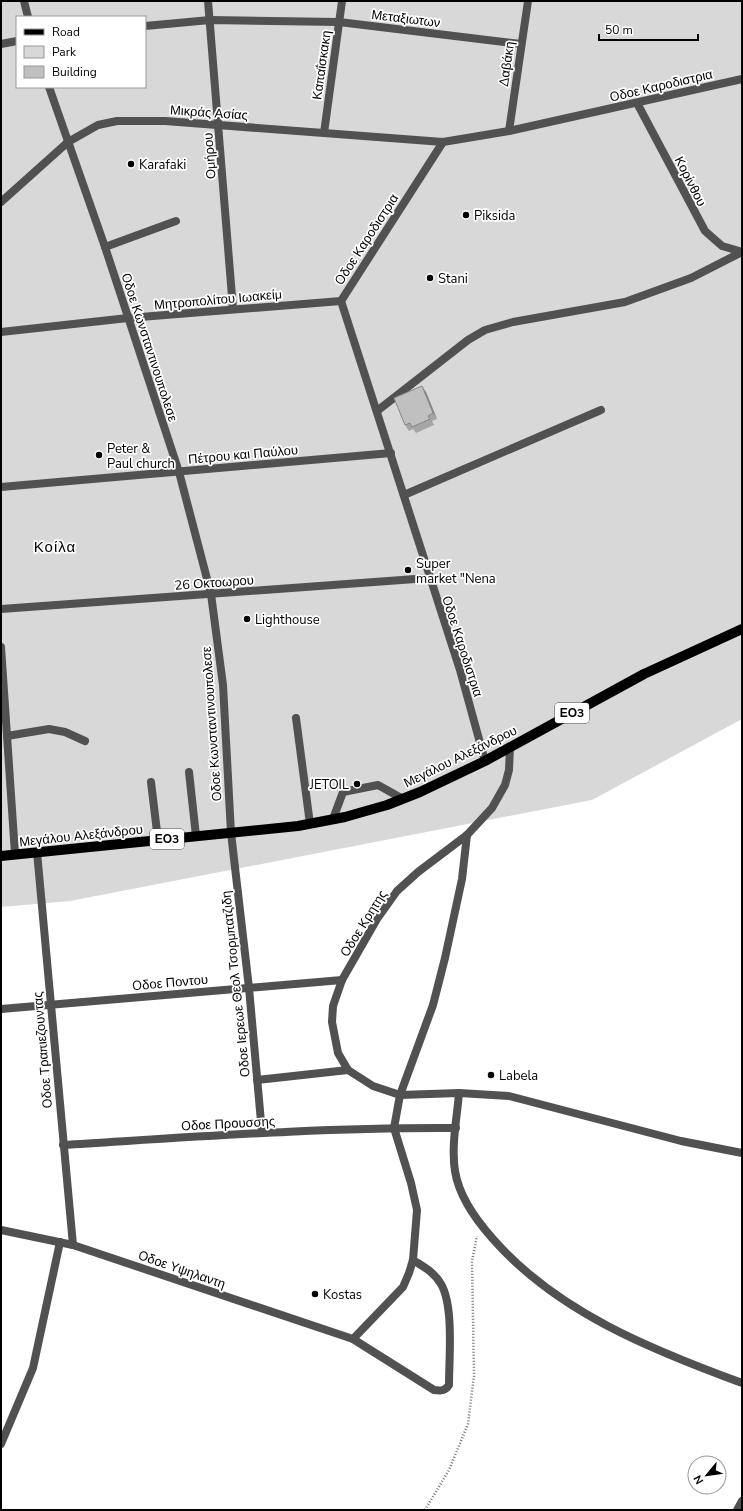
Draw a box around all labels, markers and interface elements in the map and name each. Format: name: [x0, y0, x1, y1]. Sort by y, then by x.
street label: Μεταξιωτων: [370, 6, 441, 32]
legend: [16, 16, 146, 88]
scale bar: [599, 16, 698, 42]
text: 50 m: [605, 22, 633, 38]
text: Road: [52, 24, 80, 40]
street label: Καπαΐσκακη: [308, 29, 336, 101]
street label: Δαβάκη: [495, 40, 519, 88]
text: Park: [52, 44, 77, 60]
text: Building: [52, 64, 97, 80]
street label: Oδοε Καροδιστρια: [608, 65, 715, 107]
street label: Μικράς Ασίας: [169, 101, 249, 125]
street label: Ομήρου: [199, 132, 221, 180]
street label: Κορίνθου: [670, 153, 710, 210]
place label: Karafaki: [139, 156, 186, 174]
marker: Karafaki: [126, 159, 136, 169]
street label: Oδοε Καροδιστρια: [331, 190, 403, 289]
place label: Piksida: [474, 207, 515, 225]
marker: Piksida: [461, 210, 471, 220]
place label: Stani: [438, 270, 468, 288]
street label: Oδοε Κωνσταντινουπολεσε: [116, 271, 182, 424]
marker: Stani: [425, 273, 435, 283]
street label: Μητροπολίτου Ιωακείμ: [153, 285, 283, 315]
place label: Peter & Paul church: [107, 440, 175, 473]
street label: Πέτρου και Παύλου: [187, 441, 299, 469]
marker: Peter & Paul church: [94, 450, 104, 460]
district label: Κοίλα: [34, 537, 76, 557]
place label: Super market "Nena: [416, 555, 496, 588]
marker: Super market "Nena: [403, 565, 413, 575]
street label: 26 Οκτοωρου: [174, 571, 254, 595]
street label: Oδοε Καροδιστρια: [437, 593, 487, 700]
place label: Lighthouse: [255, 611, 320, 629]
marker: Lighthouse: [242, 614, 252, 624]
street label: Oδοε Κωνσταντινουπολεσε: [198, 646, 226, 802]
road number: ΕΟ3: [555, 703, 589, 723]
street label: Μεγάλου Αλεξάνδρου: [401, 722, 520, 792]
place label: JETOIL: [309, 776, 349, 794]
marker: JETOIL: [352, 779, 362, 789]
street label: Μεγάλου Αλεξάνδρου: [18, 821, 144, 851]
road number: ΕΟ3: [150, 829, 184, 849]
street label: Oδοε Κρητης: [336, 887, 391, 960]
street label: Oδοε Ιερεωε Θεολ Τσορμπατζιδη: [217, 890, 255, 1078]
street label: Oδοε Ποντου: [131, 971, 209, 995]
street label: Oδοε Τραπιεζουντας: [29, 991, 57, 1109]
place label: Labela: [499, 1067, 538, 1085]
marker: Labela: [486, 1070, 496, 1080]
street label: Oδοε Προυσσης: [181, 1113, 276, 1135]
street label: Oδοε Υψηλαντη: [136, 1247, 228, 1293]
place label: Kostas: [323, 1286, 362, 1304]
marker: Kostas: [310, 1289, 320, 1299]
north arrow: [687, 1455, 727, 1495]
text: N: [690, 1472, 707, 1487]

